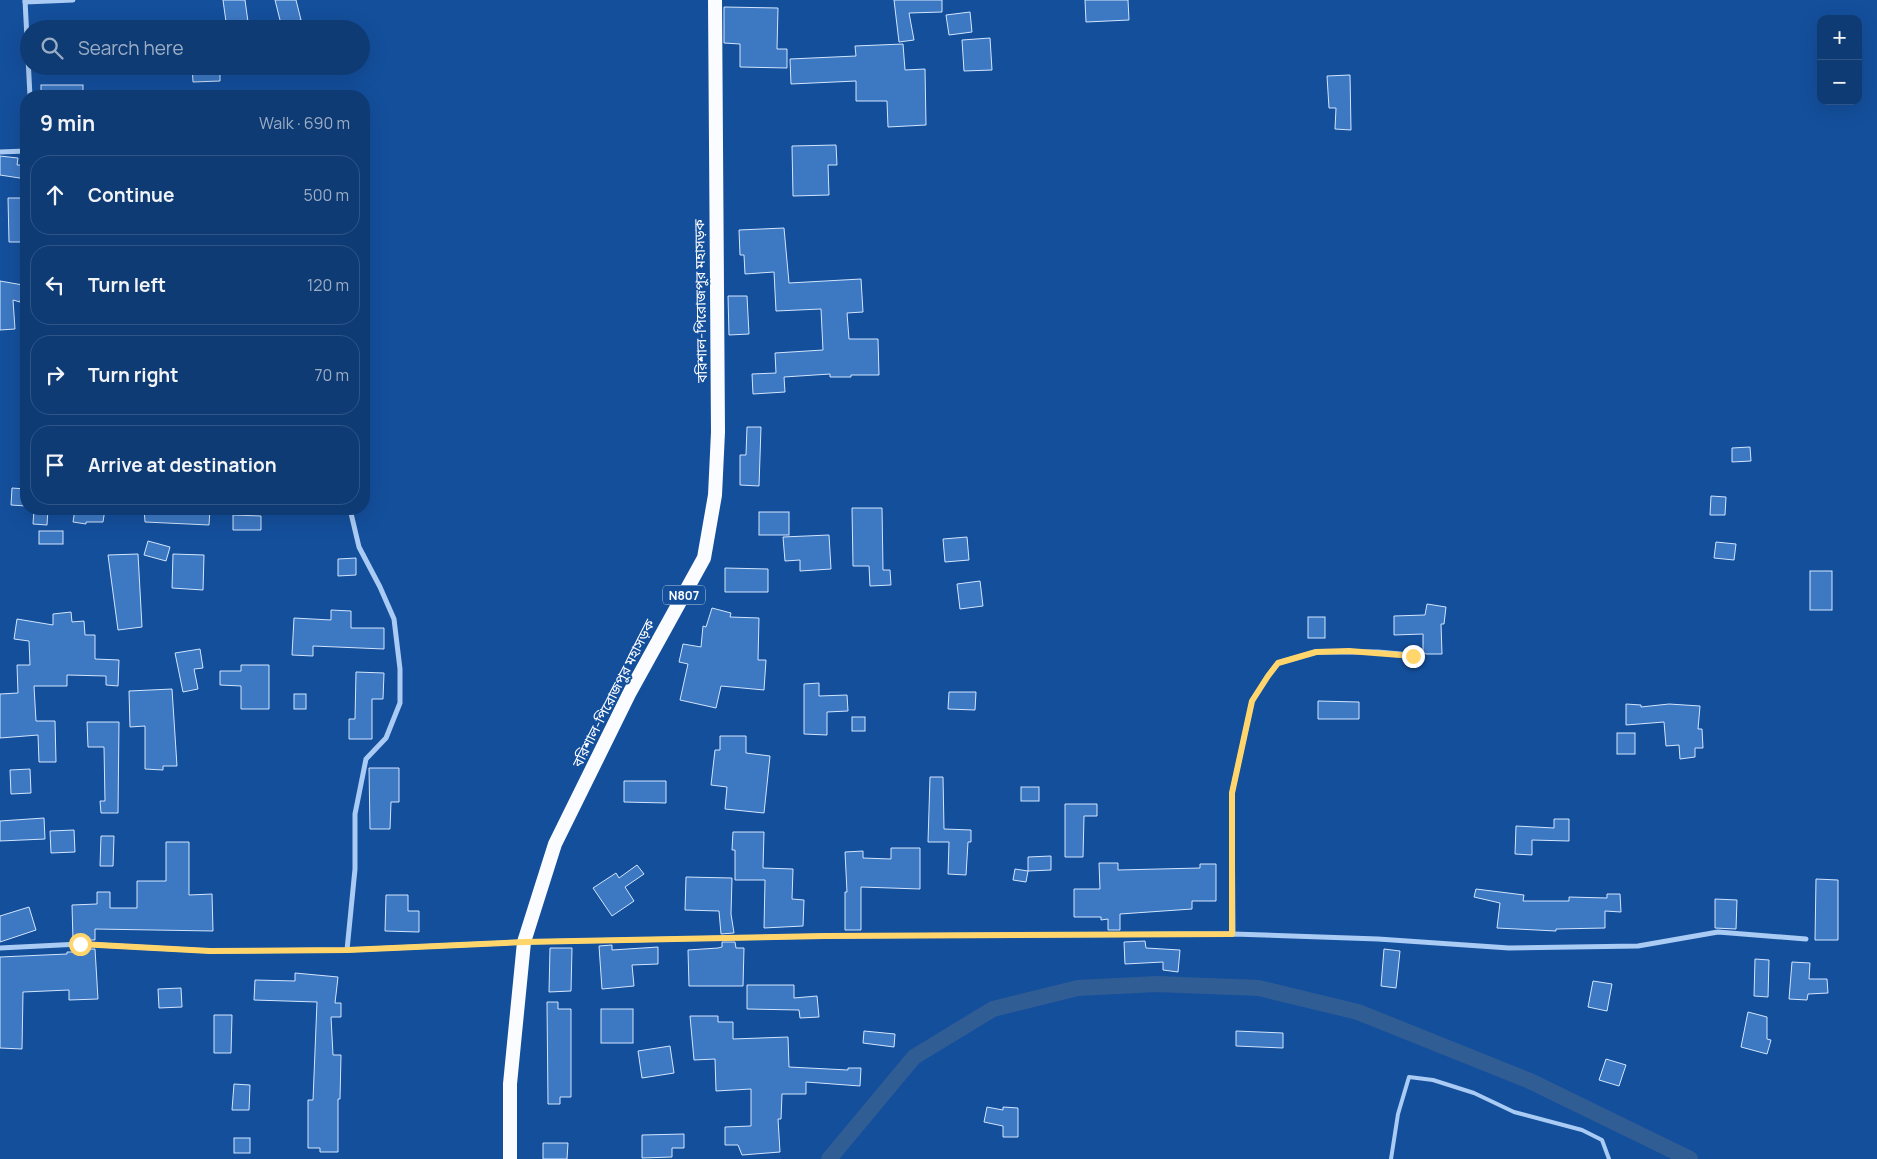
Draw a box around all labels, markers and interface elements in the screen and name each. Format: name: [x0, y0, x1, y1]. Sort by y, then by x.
map controls: [1817, 15, 1862, 105]
button: +: [1817, 15, 1862, 60]
search box: [20, 20, 370, 75]
icon: search: [38, 34, 66, 62]
text: Search here: [78, 35, 184, 61]
button: −: [1817, 60, 1862, 105]
text: 9 min: [40, 109, 95, 137]
text: Walk · 690 m: [259, 112, 350, 134]
icon: ahead: [41, 181, 69, 209]
text: Continue: [88, 182, 174, 208]
text: 500 m: [303, 184, 349, 206]
street label: বরিশাল-পিরোজপুর মহাসড়ক: [689, 218, 711, 384]
icon: left: [41, 271, 69, 299]
text: Turn left: [88, 272, 166, 298]
text: 120 m: [307, 274, 349, 296]
icon: right: [41, 361, 69, 389]
text: Turn right: [88, 362, 178, 388]
text: 70 m: [314, 364, 349, 386]
icon: arrive: [41, 451, 69, 479]
text: Arrive at destination: [88, 452, 277, 478]
road number: N807: [663, 586, 705, 604]
street label: বরিশাল-পিরোজপুর মহাসড়ক: [567, 615, 659, 771]
route end: [1402, 645, 1425, 668]
route start: [69, 933, 92, 956]

